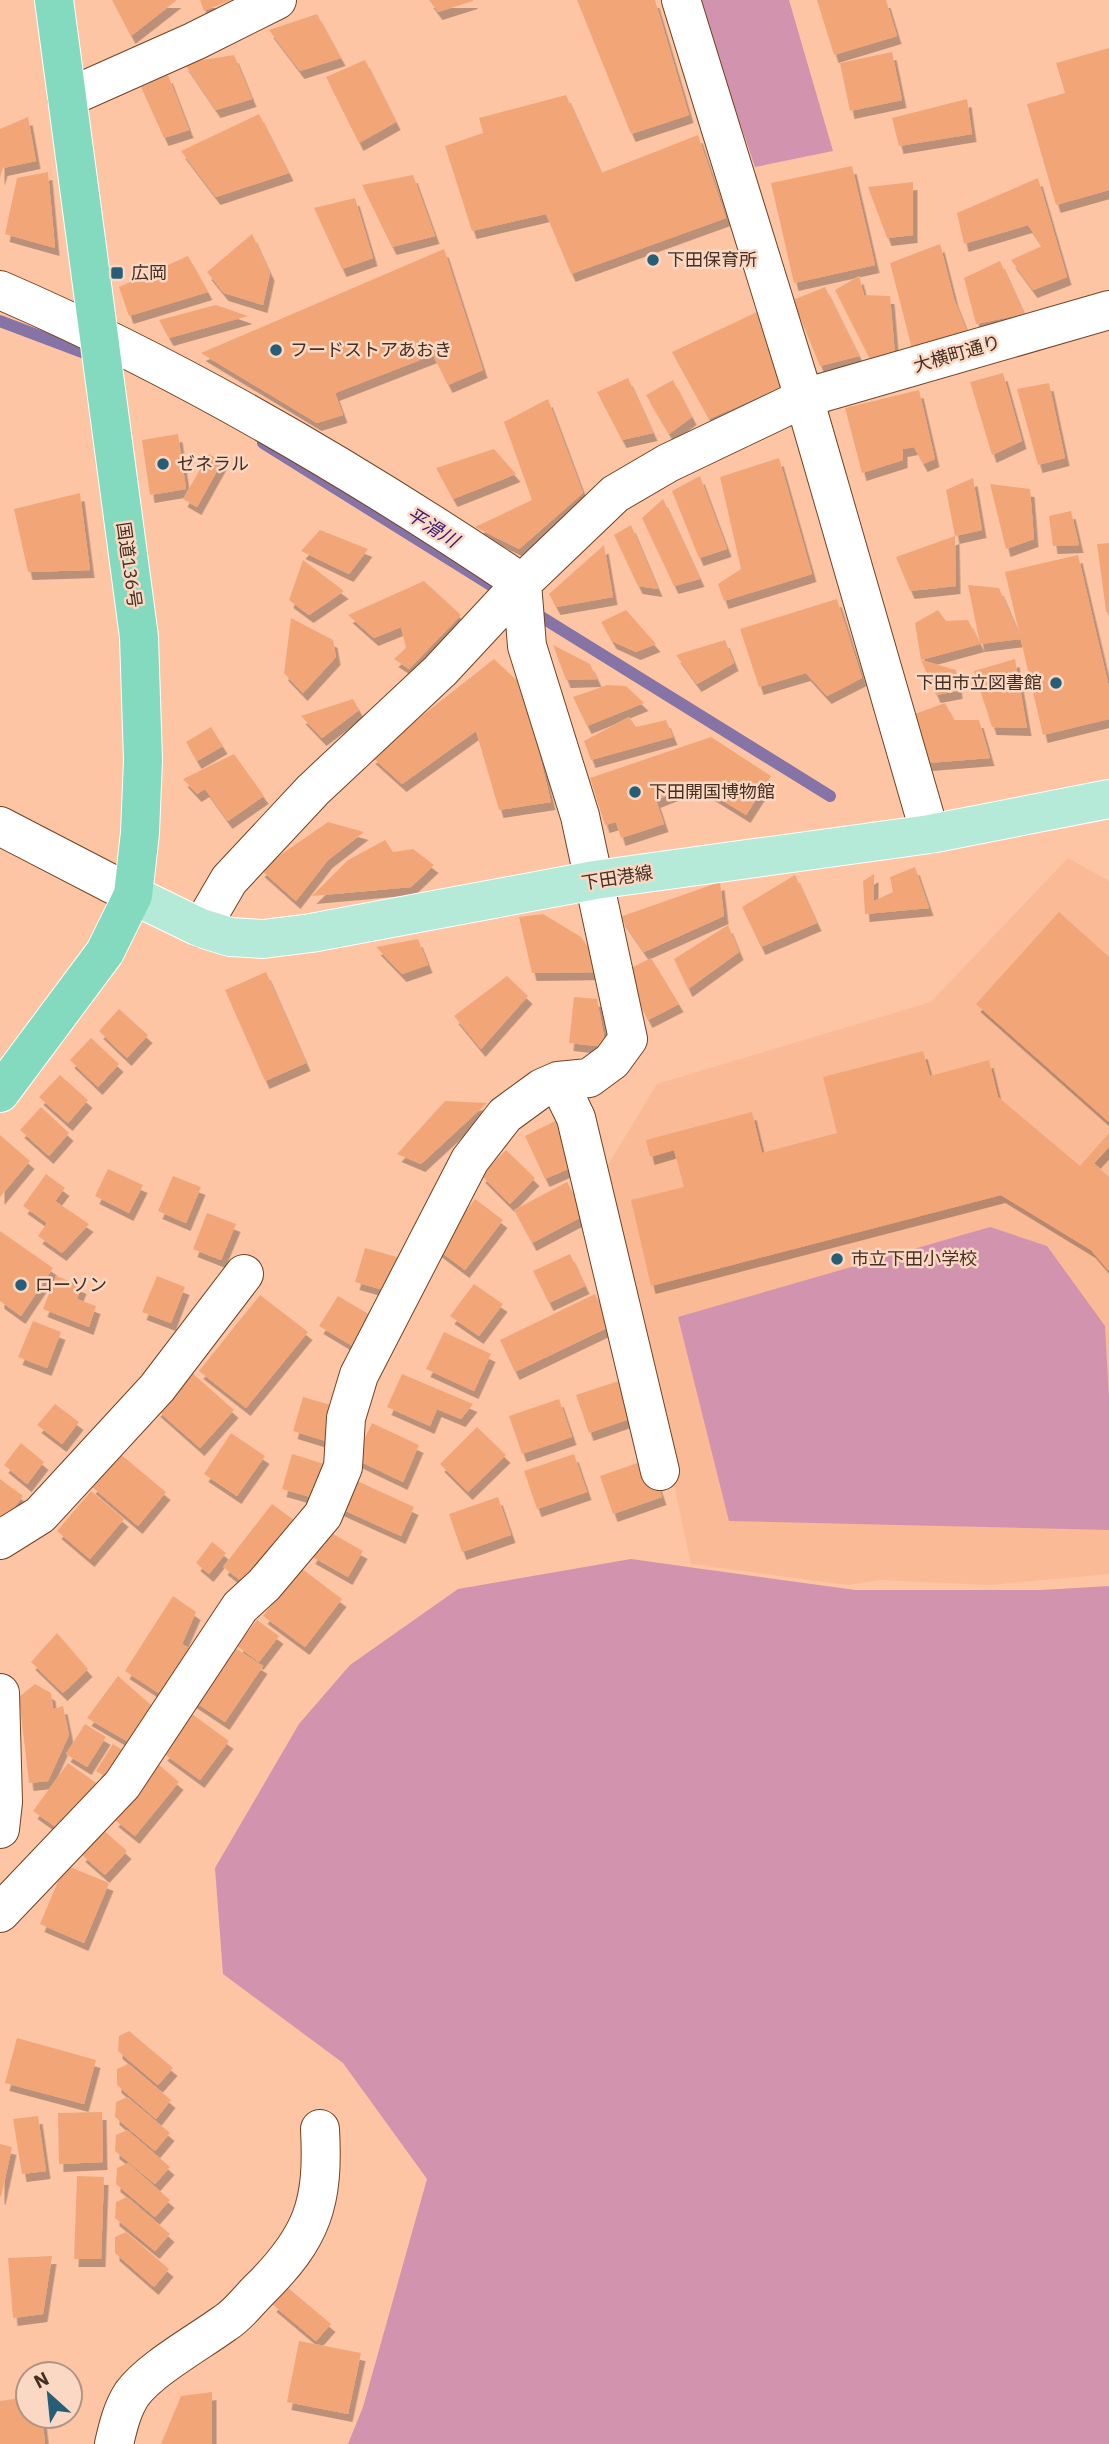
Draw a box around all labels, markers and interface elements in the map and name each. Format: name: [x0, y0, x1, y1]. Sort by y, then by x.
place label: 下田保育所: [667, 248, 757, 271]
marker: 下田保育所: [645, 252, 661, 268]
place label: 広岡: [131, 261, 167, 284]
marker: 広岡: [109, 265, 125, 281]
street label: 大横町通り: [910, 330, 1003, 377]
place label: フードストアあおき: [290, 338, 452, 361]
marker: フードストアあおき: [268, 342, 284, 358]
place label: ゼネラル: [177, 452, 249, 475]
marker: ゼネラル: [155, 456, 171, 472]
water label: 平滑川: [402, 502, 465, 553]
street label: 国道136号: [112, 521, 147, 609]
place label: 下田市立図書館: [916, 671, 1042, 694]
marker: 下田市立図書館: [1048, 675, 1064, 691]
place label: 下田開国博物館: [649, 780, 775, 803]
marker: 下田開国博物館: [627, 784, 643, 800]
street label: 下田港線: [580, 861, 654, 894]
place label: 市立下田小学校: [851, 1247, 977, 1270]
marker: 市立下田小学校: [829, 1251, 845, 1267]
place label: ローソン: [35, 1273, 107, 1296]
marker: ローソン: [13, 1277, 29, 1293]
north arrow: [14, 2360, 84, 2430]
text: N: [30, 2366, 53, 2394]

